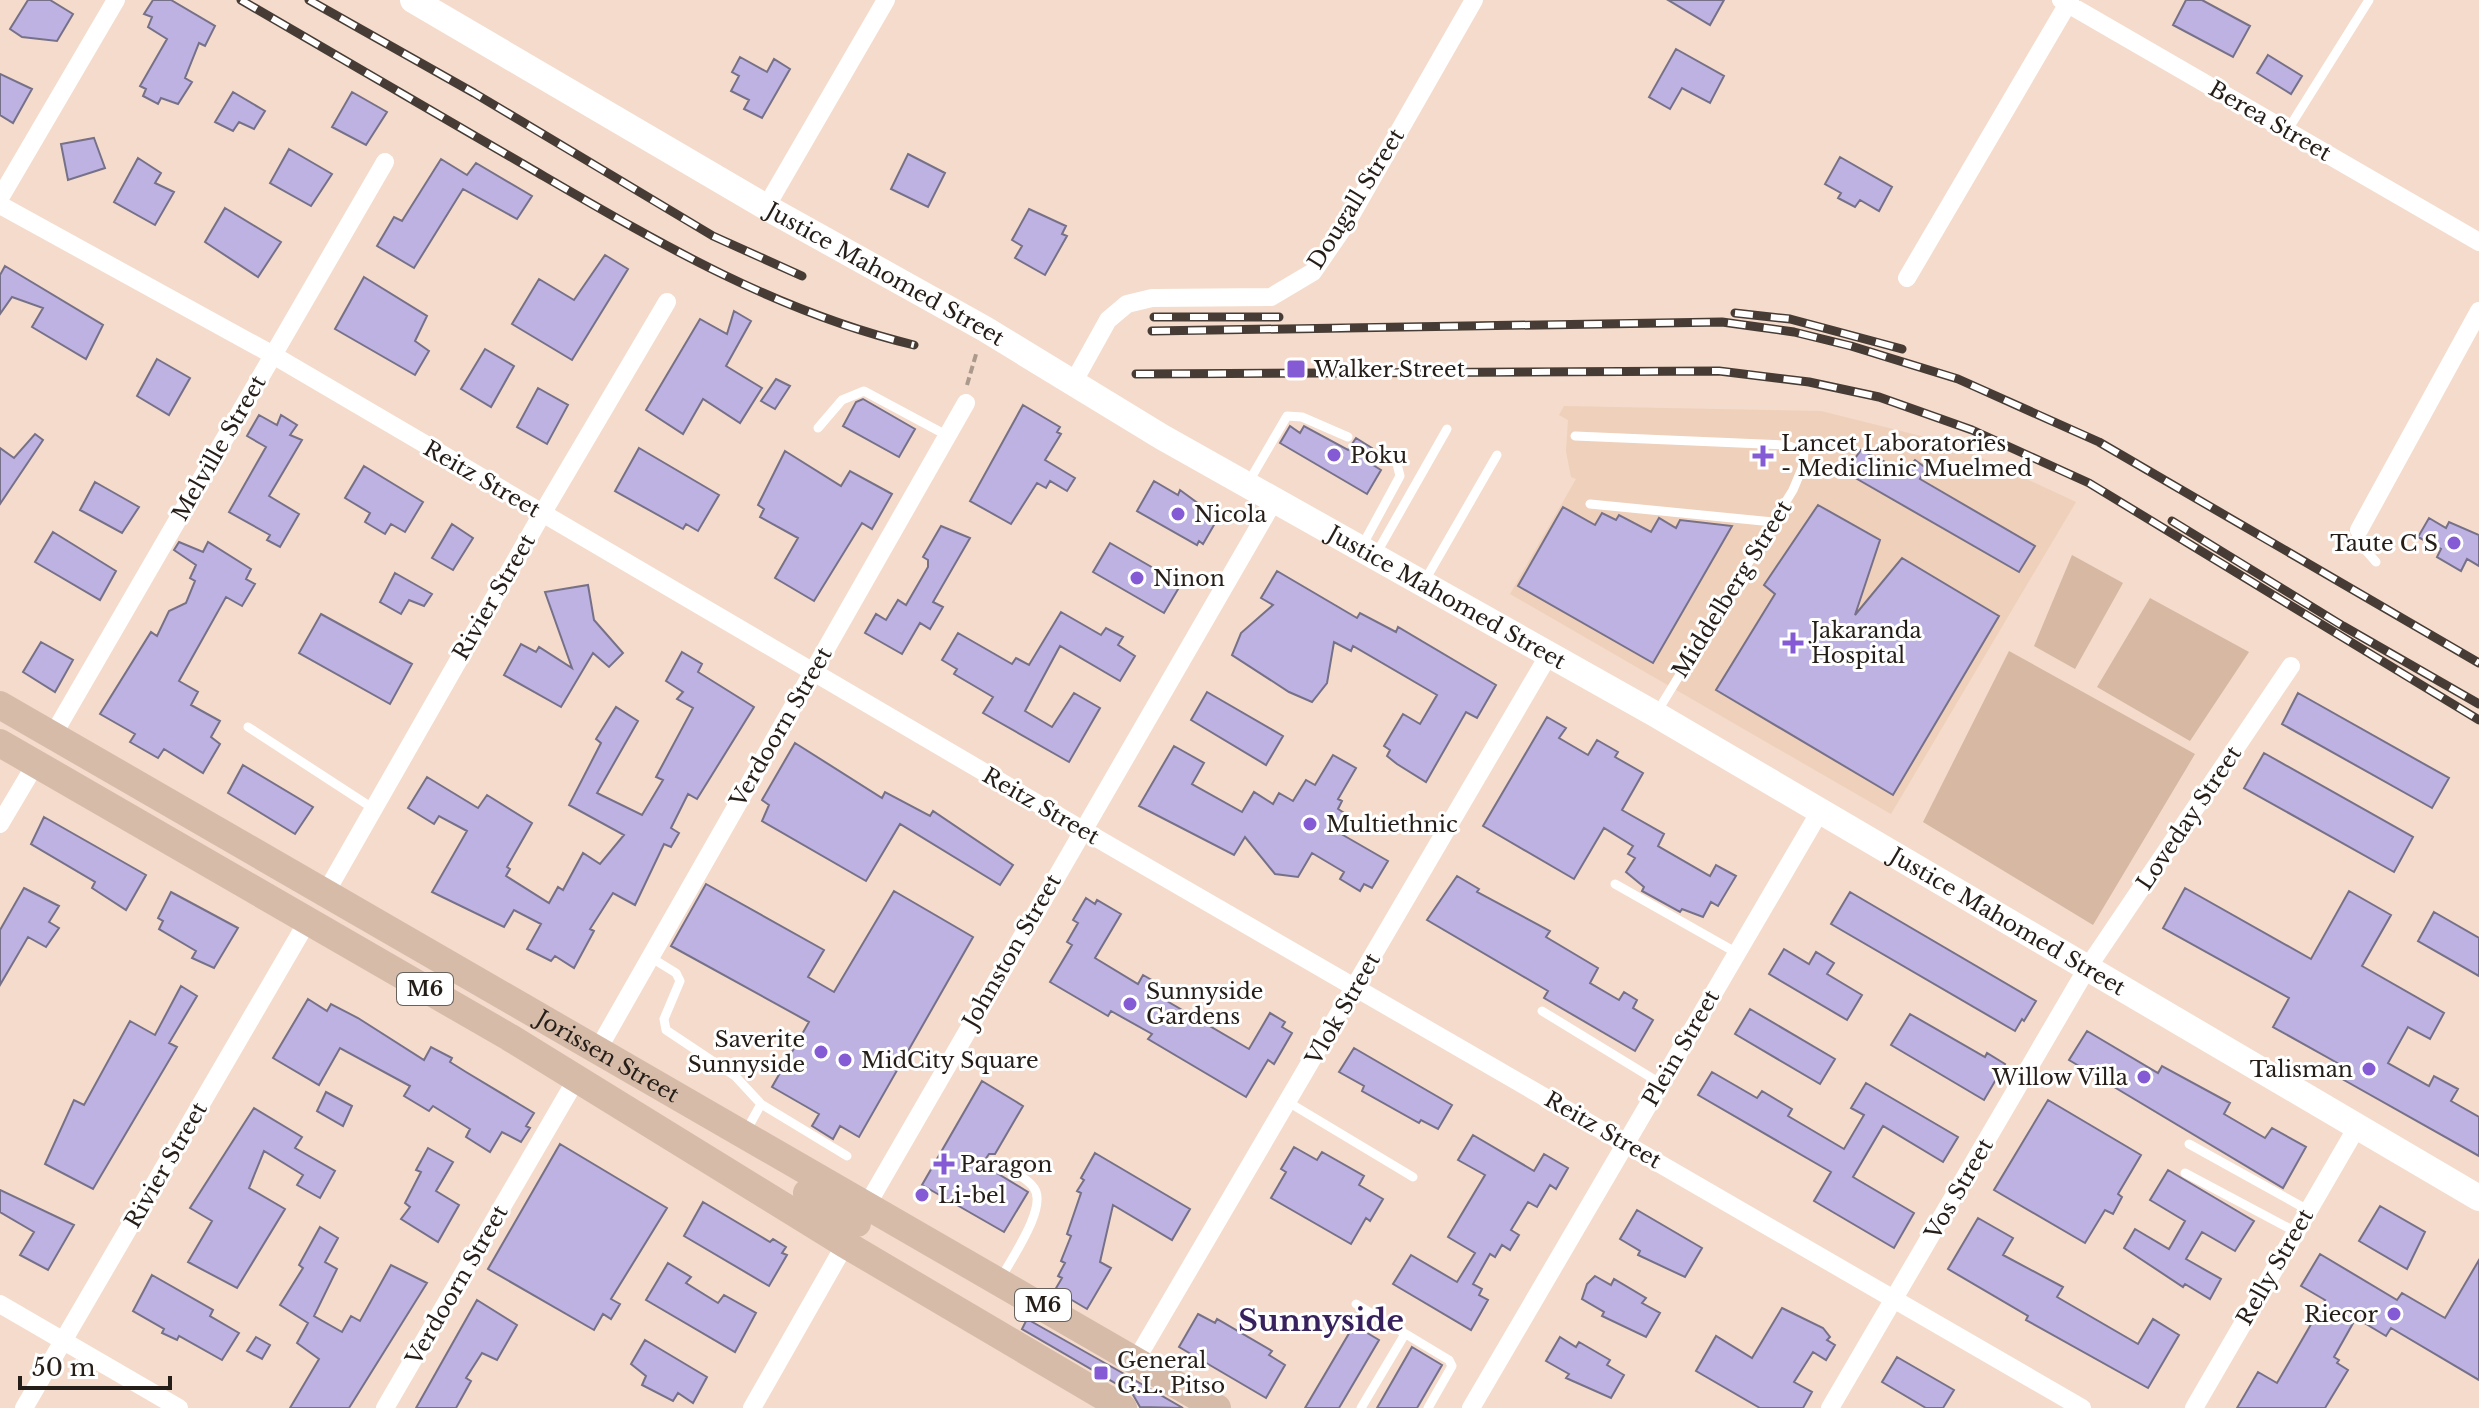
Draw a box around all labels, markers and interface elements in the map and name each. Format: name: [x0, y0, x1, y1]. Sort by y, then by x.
street label: Berea Street: [2204, 75, 2337, 167]
street label: Dougall Street: [1302, 123, 1410, 274]
street label: Justice Mahomed Street: [759, 195, 1010, 352]
place label: Walker Street: [1313, 356, 1466, 383]
marker: Walker Street: [1285, 358, 1307, 380]
street label: Melville Street: [166, 370, 272, 525]
place label: Lancet Laboratories - Mediclinic Muelmed: [1781, 430, 2032, 482]
street label: Reitz Street: [419, 435, 546, 524]
place label: Poku: [1350, 442, 1407, 469]
marker: Lancet Laboratories - Mediclinic Muelmed: [1752, 445, 1774, 467]
marker: Poku: [1325, 446, 1343, 464]
street label: Middelberg Street: [1667, 495, 1798, 683]
place label: Nicola: [1194, 501, 1267, 528]
marker: Nicola: [1169, 505, 1187, 523]
street label: Justice Mahomed Street: [1320, 518, 1571, 675]
street label: Rivier Street: [447, 529, 541, 665]
place label: Taute C S: [2330, 530, 2438, 557]
marker: Taute C S: [2445, 534, 2463, 552]
place label: Ninon: [1153, 565, 1225, 592]
marker: Ninon: [1128, 569, 1146, 587]
place label: Jakaranda Hospital: [1808, 617, 1923, 669]
marker: Jakaranda Hospital: [1782, 632, 1804, 654]
street label: Verdoorn Street: [724, 642, 838, 813]
street label: Loveday Street: [2131, 740, 2248, 895]
street label: Reitz Street: [978, 762, 1105, 851]
place label: Multiethnic: [1326, 811, 1458, 838]
marker: Multiethnic: [1301, 815, 1319, 833]
street label: Justice Mahomed Street: [1883, 840, 2131, 1001]
street label: Johnston Street: [956, 869, 1067, 1035]
street label: Vlok Street: [1300, 948, 1386, 1071]
road number: M6: [397, 973, 453, 1005]
place label: Sunnyside Gardens: [1146, 978, 1263, 1030]
street label: Plein Street: [1637, 984, 1726, 1111]
marker: Sunnyside Gardens: [1121, 995, 1139, 1013]
street label: Jorissen Street: [529, 1003, 685, 1108]
place label: Saverite Sunnyside: [688, 1026, 805, 1078]
marker: Saverite Sunnyside: [812, 1043, 830, 1061]
place label: MidCity Square: [861, 1047, 1039, 1074]
marker: MidCity Square: [836, 1051, 854, 1069]
place label: Talisman: [2250, 1056, 2353, 1083]
marker: Talisman: [2360, 1060, 2378, 1078]
place label: Willow Villa: [1991, 1064, 2129, 1091]
marker: Willow Villa: [2135, 1068, 2153, 1086]
street label: Reitz Street: [1540, 1086, 1667, 1175]
street label: Rivier Street: [119, 1097, 213, 1233]
street label: Vos Street: [1919, 1133, 1999, 1245]
place label: Paragon: [960, 1151, 1052, 1178]
marker: Paragon: [935, 1155, 953, 1173]
place label: Li-bel: [938, 1182, 1006, 1209]
marker: Li-bel: [913, 1186, 931, 1204]
street label: Verdoorn Street: [400, 1200, 514, 1371]
street label: Relly Street: [2231, 1203, 2319, 1330]
road number: M6: [1015, 1289, 1071, 1321]
place label: Riecor: [2304, 1301, 2378, 1328]
district label: Sunnyside: [1238, 1302, 1404, 1339]
marker: Riecor: [2385, 1305, 2403, 1323]
scale bar: [20, 1340, 170, 1390]
place label: General G.L. Pitso: [1117, 1347, 1225, 1399]
text: 50 m: [32, 1353, 96, 1382]
marker: General G.L. Pitso: [1092, 1364, 1110, 1382]

